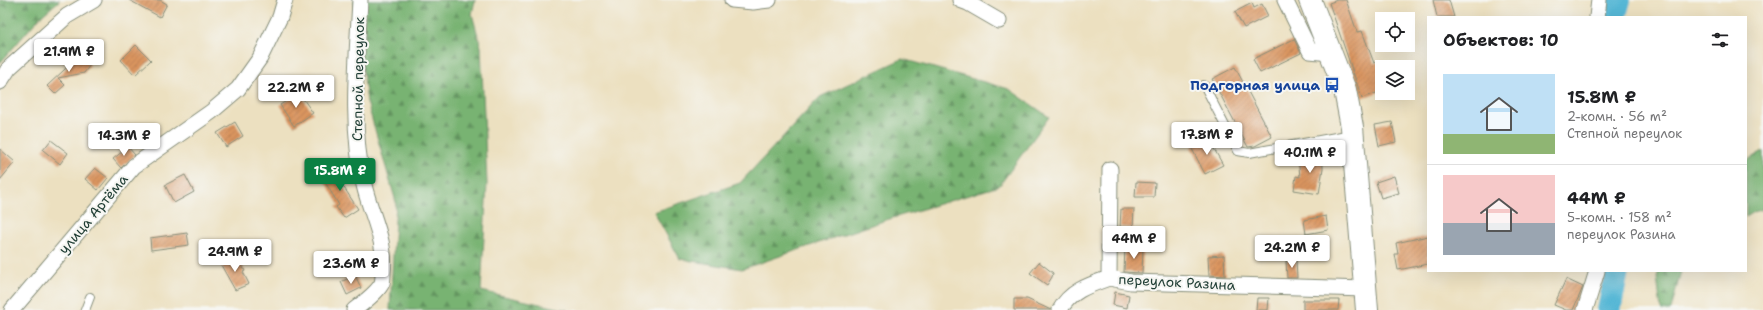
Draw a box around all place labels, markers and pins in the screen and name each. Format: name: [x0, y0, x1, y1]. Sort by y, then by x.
pin: 21.9M ₽: [32, 39, 106, 73]
pin: 22.2M ₽: [259, 75, 333, 109]
place label: Подгорная улица: [1190, 76, 1320, 94]
bus stop icon: Подгорная улица: [1323, 76, 1341, 94]
pin: 17.8M ₽: [1170, 122, 1244, 156]
pin: 14.3M ₽: [87, 123, 161, 157]
pin: 40.1M ₽: [1273, 140, 1347, 174]
pin: 15.8M ₽: [303, 158, 377, 192]
pin: 44M ₽: [1106, 226, 1162, 260]
pin: 24.2M ₽: [1255, 235, 1329, 269]
pin: 24.9M ₽: [198, 239, 272, 273]
pin: 23.6M ₽: [314, 251, 388, 285]

